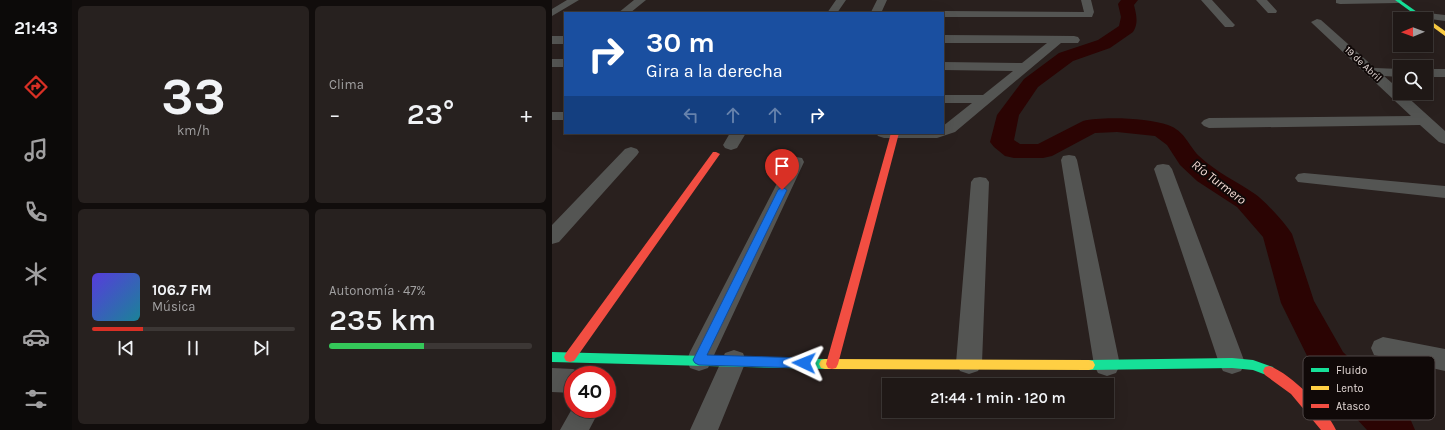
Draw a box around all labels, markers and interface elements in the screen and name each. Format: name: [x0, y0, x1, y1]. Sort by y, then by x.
north arrow: [1393, 12, 1433, 52]
map controls: [1393, 12, 1433, 100]
text: 21:43: [14, 17, 58, 39]
text: 30 m: [646, 26, 715, 59]
icon: right: [580, 28, 632, 80]
street label: 19 de Abril: [1342, 44, 1384, 84]
text: Gira a la derecha: [646, 60, 783, 82]
button: search: [1393, 60, 1433, 100]
text: 33: [161, 66, 226, 127]
icon: directions: [22, 73, 50, 101]
text: Clima: [329, 77, 364, 92]
text: 23°: [407, 96, 454, 132]
text: −: [329, 102, 341, 128]
text: +: [520, 102, 532, 128]
icon: left: [680, 104, 702, 126]
icon: ahead: [722, 104, 744, 126]
icon: ahead: [764, 104, 786, 126]
icon: right: [806, 104, 828, 126]
text: km/h: [177, 123, 210, 138]
icon: music: [22, 136, 50, 164]
pin: [765, 149, 799, 190]
icon: arrive: [771, 155, 793, 177]
water label: Río Turmero: [1189, 157, 1250, 208]
icon: phone: [22, 198, 50, 226]
icon: climate: [22, 260, 50, 288]
text: 106.7 FM: [152, 281, 212, 299]
text: Autonomía · 47%: [329, 283, 426, 298]
text: Música: [152, 299, 195, 314]
text: 235 km: [329, 302, 436, 338]
icon: car: [22, 323, 50, 351]
icon: previous: [115, 337, 137, 359]
icon: pause: [182, 337, 204, 359]
icon: next: [250, 337, 272, 359]
position arrow: [783, 342, 825, 384]
legend: [1303, 356, 1435, 420]
text: Fluido: [1336, 364, 1367, 377]
speed limit sign: 40: [564, 366, 616, 418]
text: Lento: [1336, 382, 1364, 395]
icon: filters: [22, 385, 50, 413]
text: 21:44 · 1 min · 120 m: [930, 389, 1066, 407]
text: Atasco: [1336, 400, 1370, 413]

